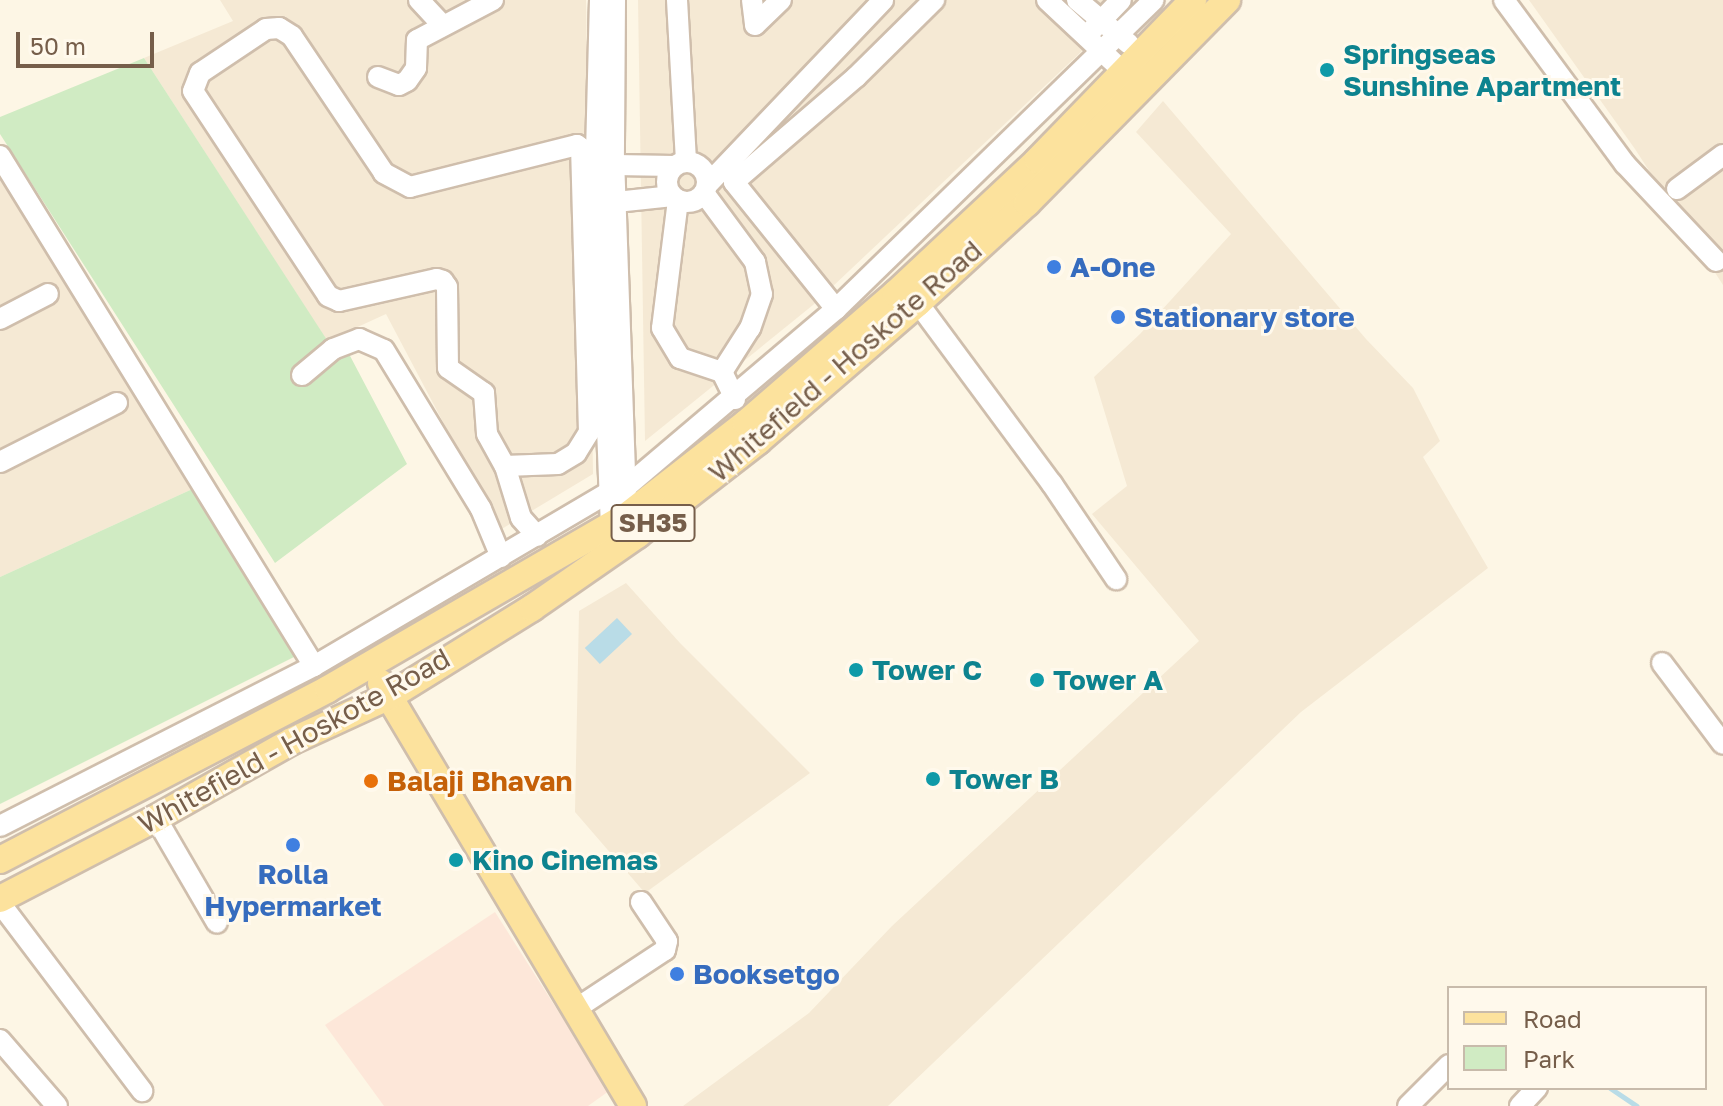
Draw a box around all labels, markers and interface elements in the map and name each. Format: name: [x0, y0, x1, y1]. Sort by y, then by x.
scale bar: [20, 16, 158, 66]
text: 50 m: [30, 31, 86, 60]
place label: Springseas Sunshine Apartment: [1343, 37, 1621, 103]
marker: Springseas Sunshine Apartment: [1318, 61, 1336, 79]
street label: Whitefield - Hoskote Road: [701, 233, 989, 489]
place label: A-One: [1070, 250, 1156, 284]
marker: A-One: [1045, 258, 1063, 276]
place label: Stationary store: [1134, 300, 1355, 334]
marker: Stationary store: [1109, 308, 1127, 326]
road number: SH35: [609, 501, 697, 545]
street label: Whitefield - Hoskote Road: [132, 641, 456, 841]
place label: Tower C: [872, 653, 982, 687]
marker: Tower C: [847, 661, 865, 679]
place label: Tower A: [1053, 663, 1163, 697]
marker: Tower A: [1028, 671, 1046, 689]
place label: Tower B: [949, 762, 1059, 796]
place label: Balaji Bhavan: [387, 764, 572, 798]
marker: Tower B: [924, 770, 942, 788]
marker: Balaji Bhavan: [362, 772, 380, 790]
marker: Rolla Hypermarket: [284, 836, 302, 854]
place label: Kino Cinemas: [472, 843, 658, 877]
marker: Kino Cinemas: [447, 851, 465, 869]
place label: Rolla Hypermarket: [204, 857, 382, 923]
place label: Booksetgo: [693, 957, 840, 991]
marker: Booksetgo: [668, 965, 686, 983]
legend: [1447, 986, 1707, 1090]
text: Road: [1523, 1004, 1582, 1033]
text: Park: [1523, 1044, 1575, 1073]

